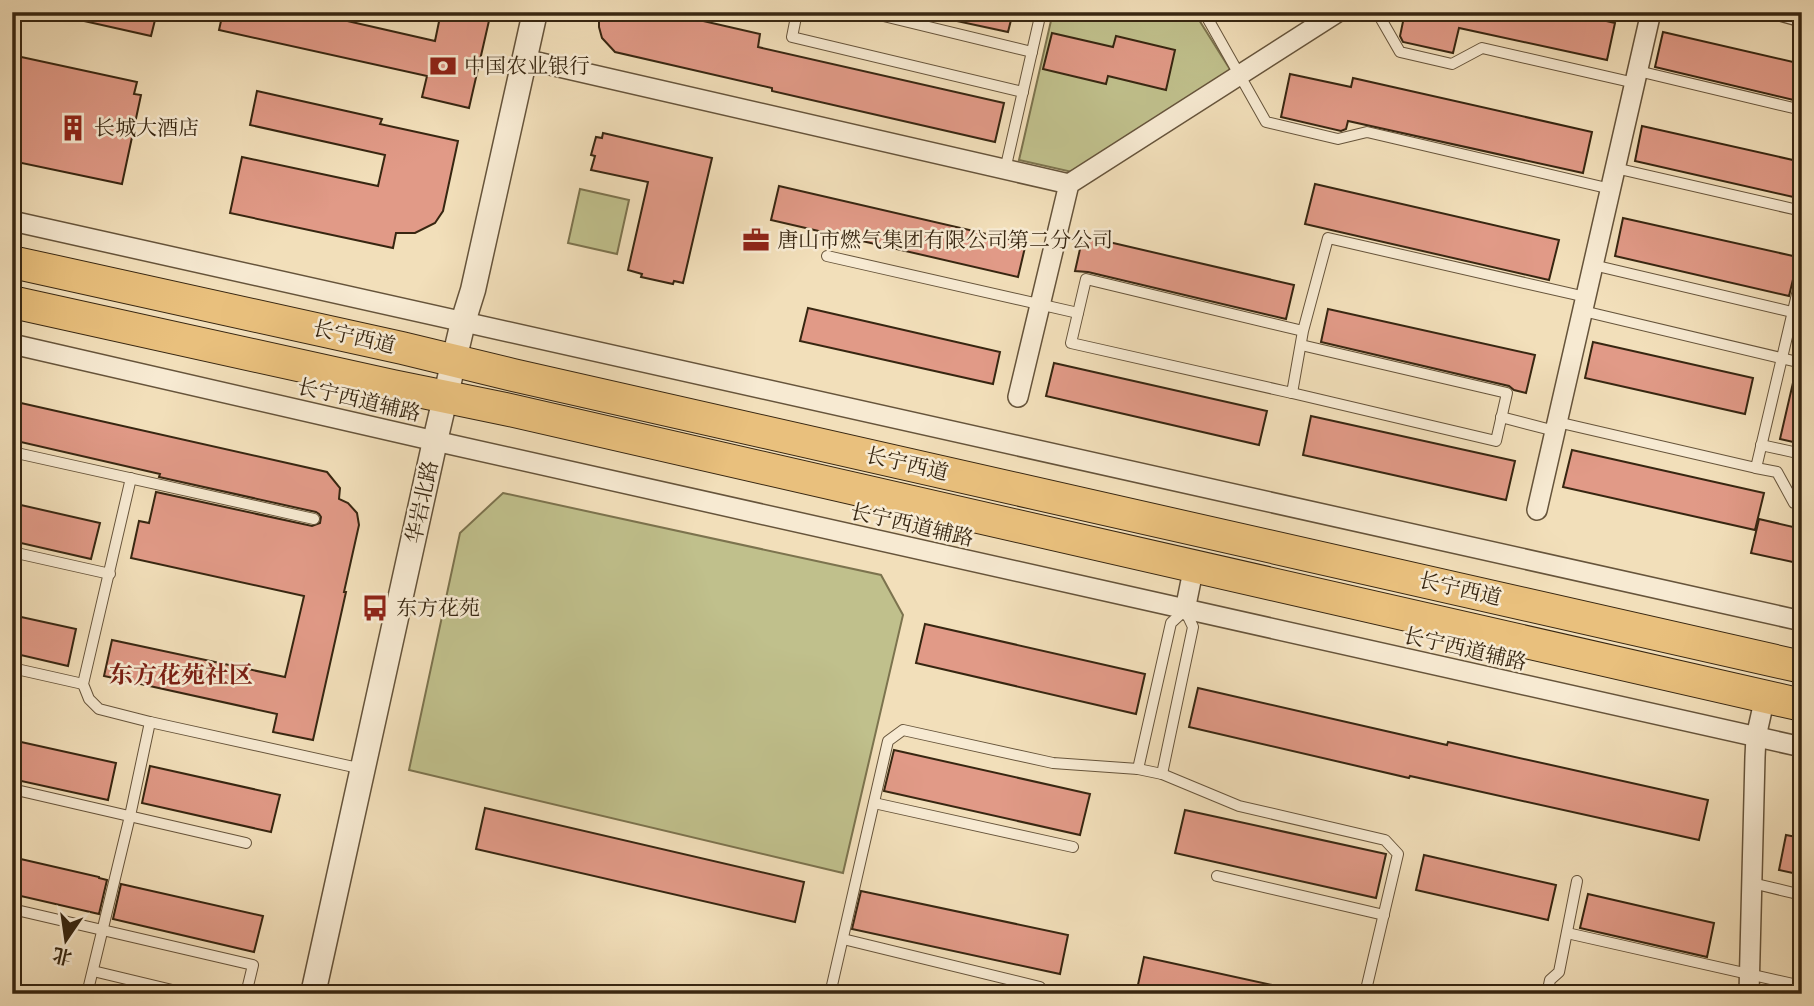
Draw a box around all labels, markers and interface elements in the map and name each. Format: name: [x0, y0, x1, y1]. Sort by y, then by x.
bank icon: 中国农业银行: [428, 51, 458, 81]
place label: 中国农业银行: [464, 54, 590, 78]
building icon: 长城大酒店: [58, 113, 88, 143]
place label: 长城大酒店: [94, 116, 199, 140]
office icon: 唐山市燃气集团有限公司第二分公司: [741, 225, 771, 255]
place label: 唐山市燃气集团有限公司第二分公司: [777, 228, 1113, 252]
street label: 长宁西道: [310, 316, 398, 358]
street label: 长宁西道辅路: [295, 374, 423, 426]
street label: 长宁西道: [863, 443, 951, 485]
street label: 华岩北路: [402, 458, 442, 546]
street label: 长宁西道辅路: [848, 499, 976, 551]
street label: 长宁西道: [1416, 568, 1504, 610]
bus stop icon: 东方花苑: [360, 593, 390, 623]
place label: 东方花苑: [396, 596, 480, 620]
street label: 长宁西道辅路: [1401, 623, 1529, 675]
district label: 东方花苑社区: [109, 661, 253, 689]
north arrow: [32, 904, 102, 974]
text: 北: [51, 943, 74, 968]

